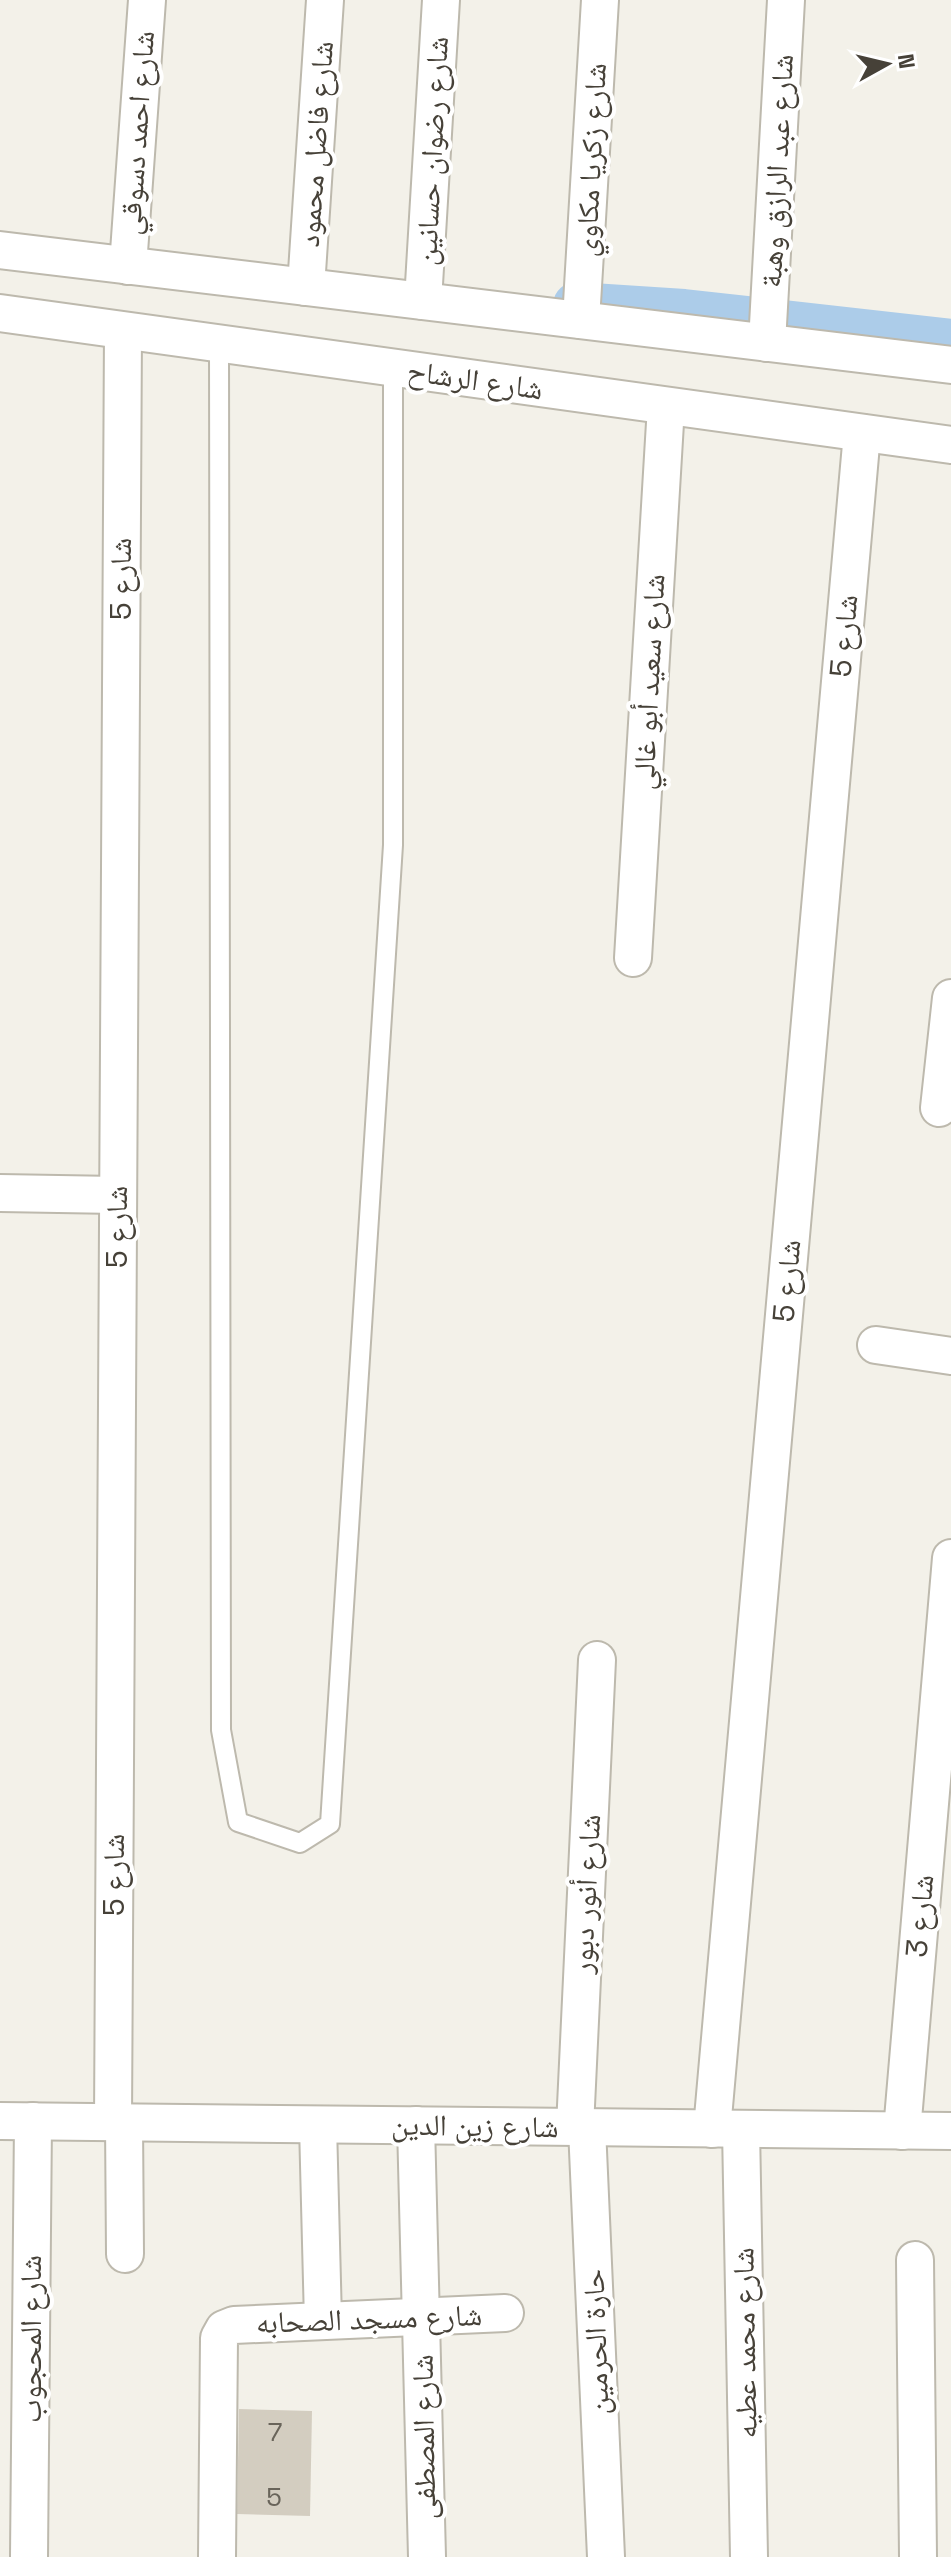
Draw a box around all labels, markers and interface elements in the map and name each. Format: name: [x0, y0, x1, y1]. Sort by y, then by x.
north arrow: [847, 24, 927, 104]
street label: شارع احمد دسوقي: [110, 30, 168, 237]
street label: شارع رضوان حسانين: [406, 35, 457, 267]
street label: شارع فاضل محمود: [289, 40, 342, 248]
text: N: [892, 52, 922, 70]
street label: شارع عبد الرازق وهبة: [751, 53, 802, 289]
street label: شارع زكريا مكاوي: [566, 62, 620, 258]
street label: شارع الرشاح: [405, 351, 546, 408]
street label: شارع 5: [101, 538, 140, 620]
street label: شارع سعيد أبو غالي: [623, 573, 678, 791]
street label: شارع 5: [820, 593, 867, 679]
street label: شارع 5: [97, 1186, 136, 1268]
street label: شارع 5: [763, 1238, 810, 1324]
street label: شارع أنور دبور: [562, 1813, 609, 1976]
street label: شارع 5: [94, 1834, 133, 1916]
street label: شارع 3: [896, 1873, 943, 1959]
street label: شارع زين الدين: [391, 2105, 559, 2146]
street label: شارع محمد عطيه: [723, 2247, 766, 2439]
street label: شارع المحجوب: [11, 2255, 50, 2423]
street label: حارة الحرمين: [573, 2268, 618, 2416]
street label: شارع مسجد الصحابه: [255, 2295, 483, 2342]
street label: شارع المصطفى: [403, 2354, 444, 2520]
house number: 7: [268, 2415, 282, 2449]
house number: 5: [266, 2480, 282, 2514]

